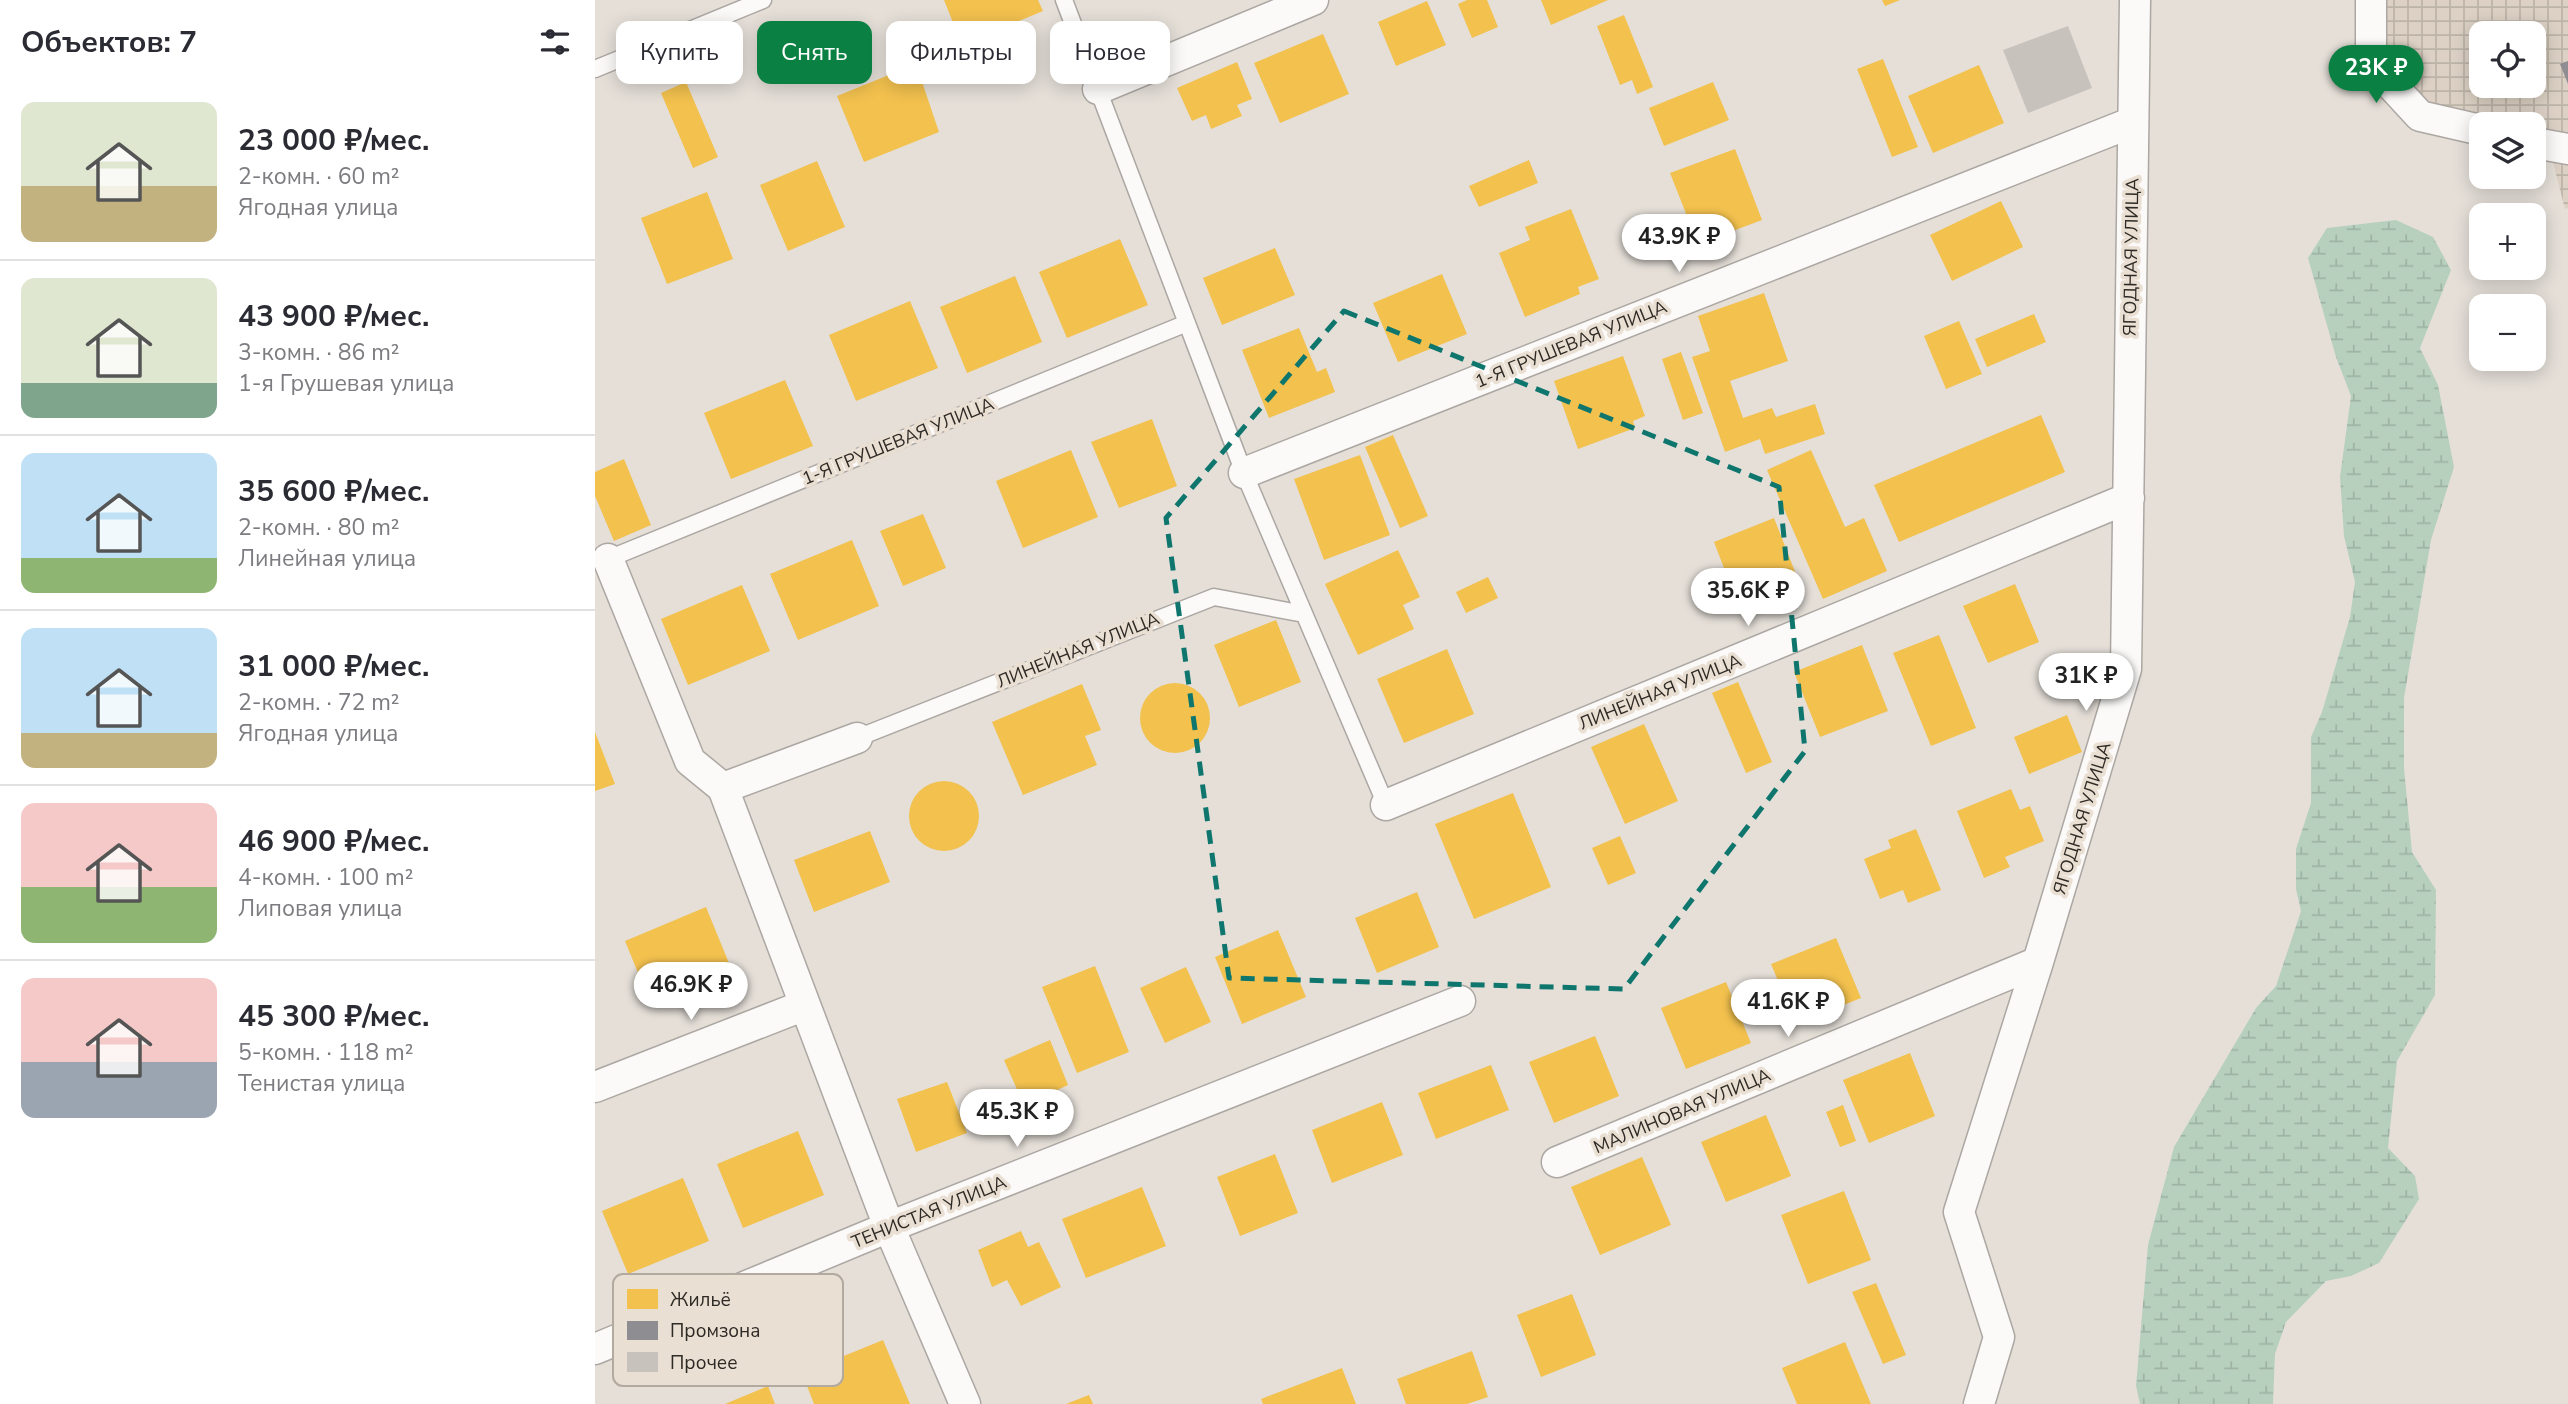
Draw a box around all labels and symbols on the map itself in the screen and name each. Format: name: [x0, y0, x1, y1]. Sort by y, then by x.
pin: 23K ₽: [2327, 46, 2425, 105]
street label: ЯГОДНАЯ УЛИЦА: [2118, 178, 2144, 336]
pin: 43.9K ₽: [1614, 215, 1744, 274]
street label: 1-Я ГРУШЕВАЯ УЛИЦА: [1472, 295, 1670, 393]
street label: 1-Я ГРУШЕВАЯ УЛИЦА: [799, 392, 997, 490]
pin: 35.6K ₽: [1683, 568, 1813, 628]
street label: ЛИНЕЙНАЯ УЛИЦА: [993, 606, 1163, 694]
street label: ЛИНЕЙНАЯ УЛИЦА: [1575, 648, 1745, 736]
pin: 31K ₽: [2037, 654, 2135, 713]
street label: ЯГОДНАЯ УЛИЦА: [2047, 739, 2117, 897]
pin: 46.9K ₽: [626, 962, 756, 1022]
pin: 41.6K ₽: [1723, 979, 1853, 1039]
street label: МАЛИНОВАЯ УЛИЦА: [1590, 1063, 1774, 1159]
pin: 45.3K ₽: [952, 1090, 1082, 1149]
street label: ТЕНИСТАЯ УЛИЦА: [848, 1170, 1010, 1254]
legend: [613, 1274, 843, 1386]
text: Жильё: [670, 1287, 731, 1313]
text: Промзона: [670, 1318, 761, 1344]
text: Прочее: [670, 1350, 737, 1376]

